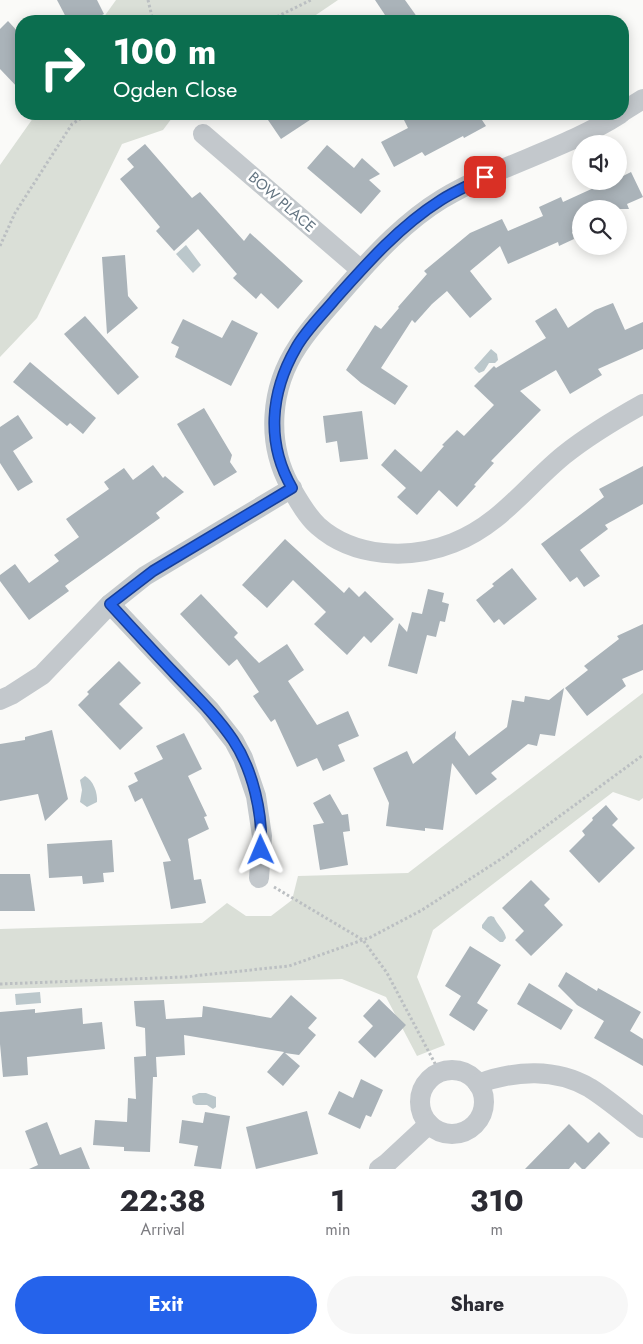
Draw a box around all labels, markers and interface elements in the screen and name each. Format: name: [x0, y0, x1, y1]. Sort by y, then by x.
text: 100 m: [113, 27, 216, 77]
icon: right: [30, 35, 95, 100]
text: Ogden Close: [113, 73, 237, 105]
map controls: [572, 135, 627, 255]
button: sound: [572, 135, 627, 190]
pin: [464, 156, 506, 198]
icon: arrive: [471, 163, 499, 191]
street label: BOW PLACE: [244, 167, 320, 237]
button: search: [572, 200, 627, 255]
position arrow: [234, 823, 286, 875]
text: 22:38: [119, 1179, 206, 1222]
text: 1: [330, 1179, 345, 1222]
text: 310: [470, 1179, 524, 1222]
text: Arrival: [141, 1218, 185, 1241]
text: min: [325, 1218, 350, 1241]
text: m: [490, 1218, 503, 1241]
button: Exit: [15, 1276, 317, 1334]
button: Share: [327, 1276, 628, 1334]

